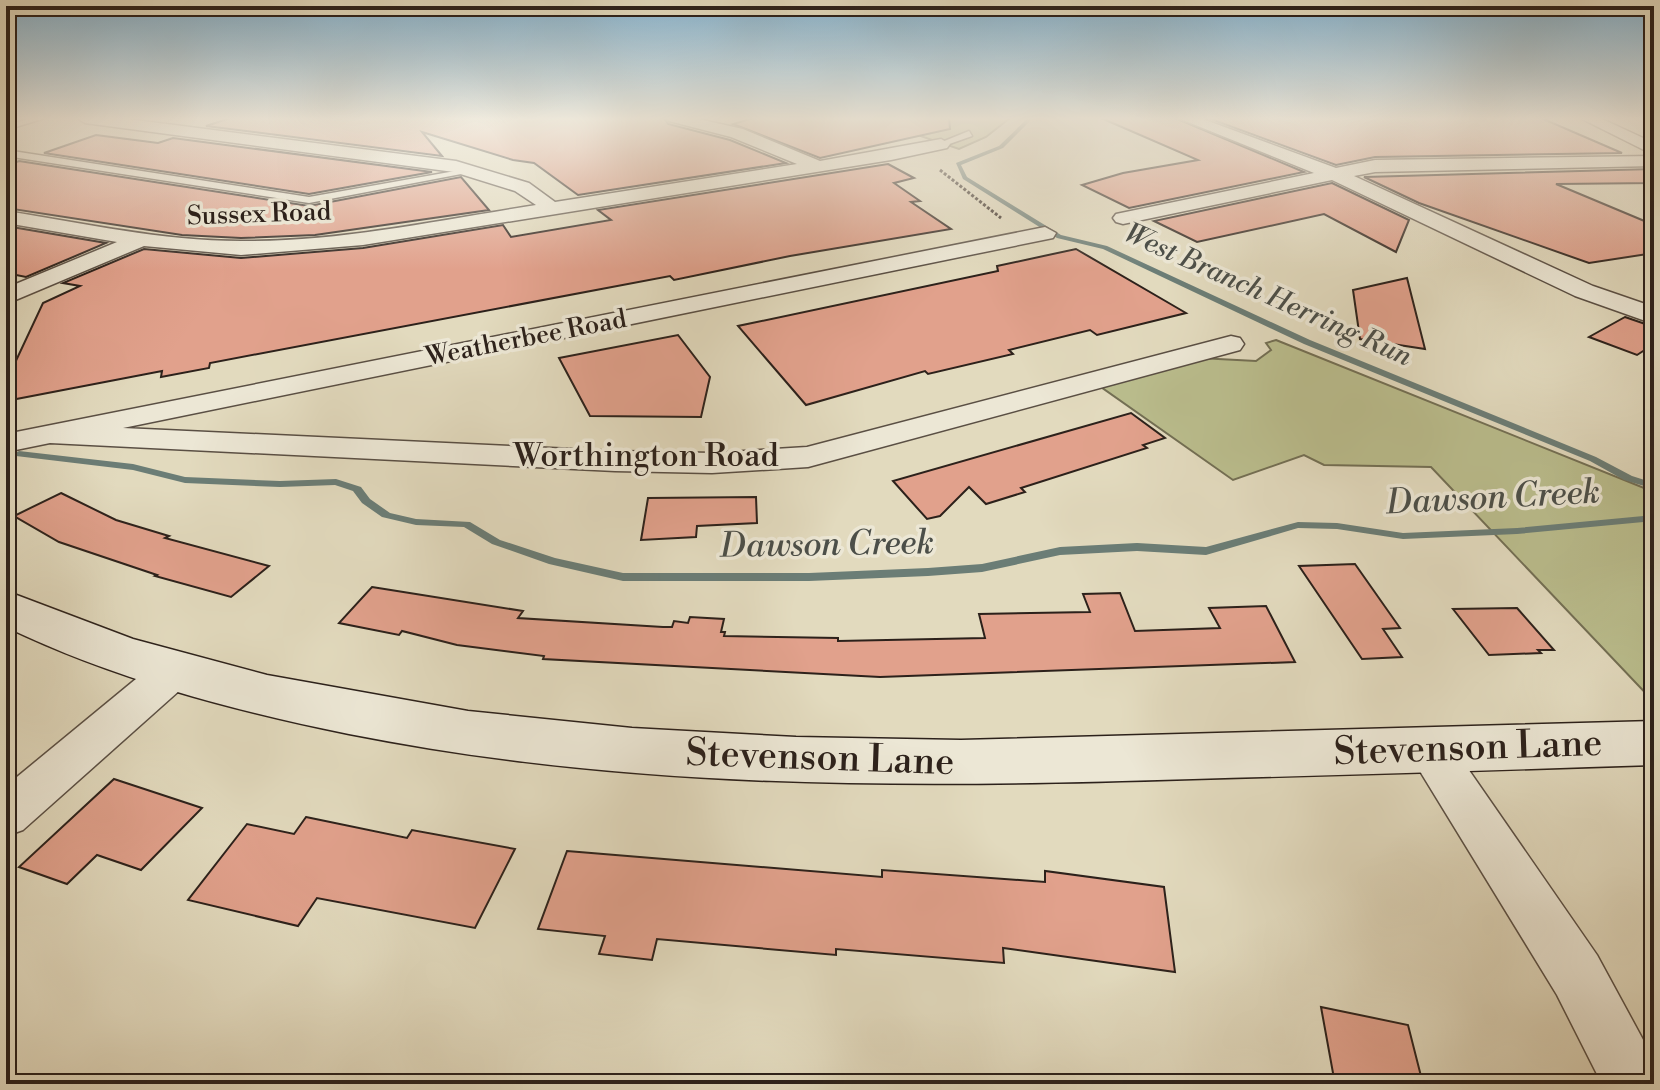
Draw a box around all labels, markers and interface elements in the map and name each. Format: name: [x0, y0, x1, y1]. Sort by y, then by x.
street label: Sussex Road: [186, 195, 332, 233]
water label: West Branch Herring Run: [1119, 216, 1417, 374]
street label: Weatherbee Road: [422, 303, 629, 373]
street label: Worthington Road: [512, 436, 779, 476]
water label: Dawson Creek: [1384, 471, 1601, 525]
water label: Dawson Creek: [719, 522, 934, 568]
street label: Stevenson Lane: [1333, 720, 1603, 776]
street label: Stevenson Lane: [685, 730, 955, 786]

